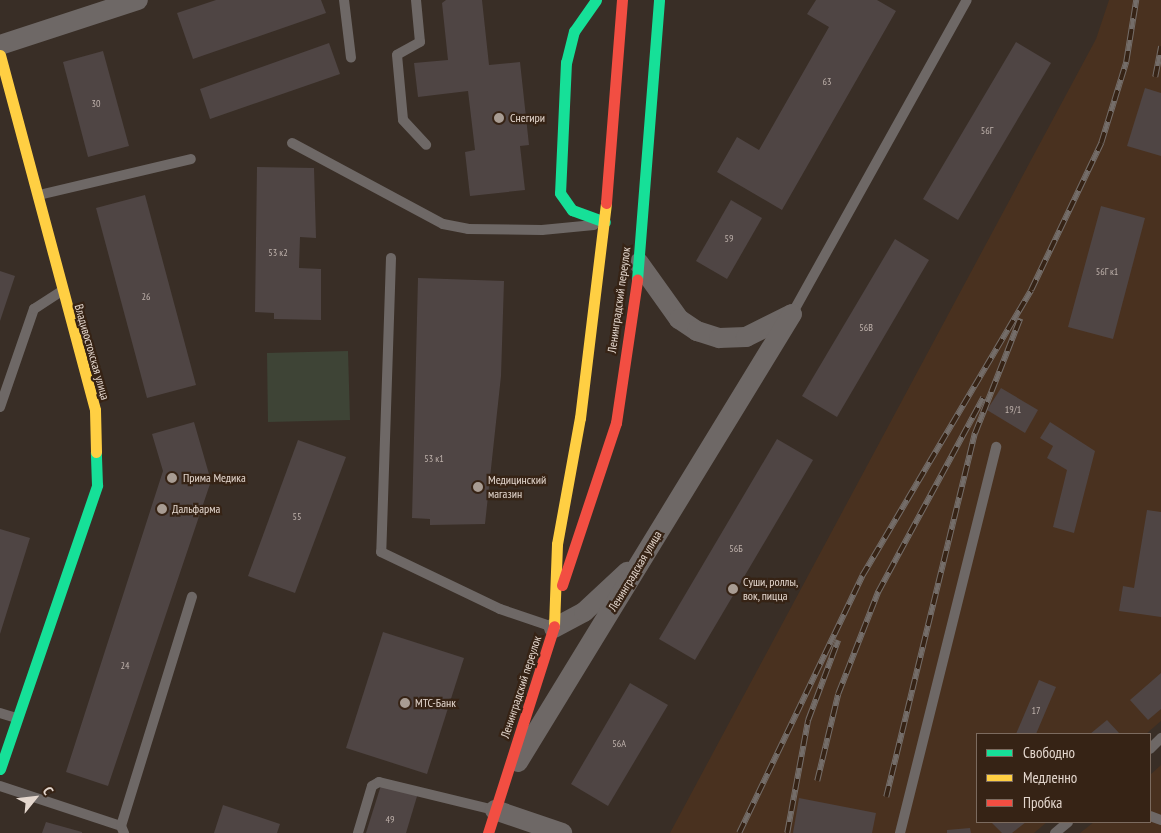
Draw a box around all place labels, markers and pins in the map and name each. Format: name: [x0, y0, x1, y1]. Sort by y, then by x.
marker: Снегири: [492, 111, 506, 125]
place label: Снегири: [510, 111, 545, 125]
marker: Прима Медика: [165, 471, 179, 485]
place label: Прима Медика: [183, 471, 246, 485]
place label: Медицинский магазин: [488, 473, 546, 501]
marker: Медицинский магазин: [472, 481, 484, 493]
place label: Дальфарма: [172, 502, 220, 516]
marker: Дальфарма: [156, 503, 168, 515]
place label: Суши, роллы, вок, пицца: [743, 575, 799, 603]
marker: Суши, роллы, вок, пицца: [727, 583, 739, 595]
place label: МТС-Банк: [415, 696, 456, 710]
marker: МТС-Банк: [399, 697, 411, 709]

